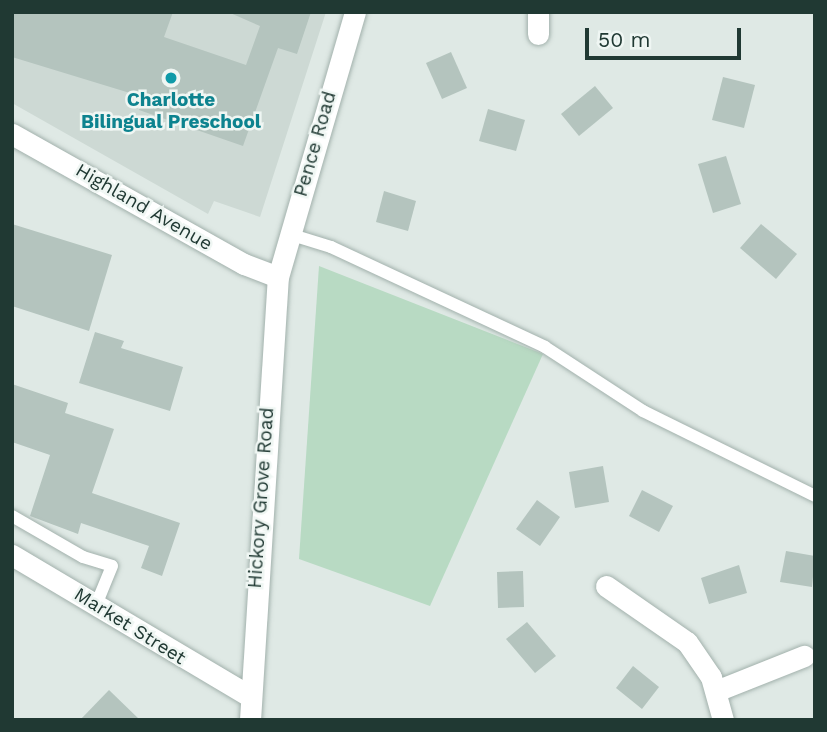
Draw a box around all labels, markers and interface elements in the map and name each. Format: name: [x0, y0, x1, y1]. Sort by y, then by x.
scale bar: [589, 14, 745, 58]
text: 50 m: [598, 27, 650, 52]
marker: Charlotte Bilingual Preschool: [163, 70, 179, 86]
place label: Charlotte Bilingual Preschool: [81, 89, 261, 133]
street label: Pence Road: [289, 89, 341, 199]
street label: Highland Avenue: [71, 158, 217, 256]
street label: Hickory Grove Road: [243, 407, 279, 589]
street label: Market Street: [70, 583, 190, 669]

